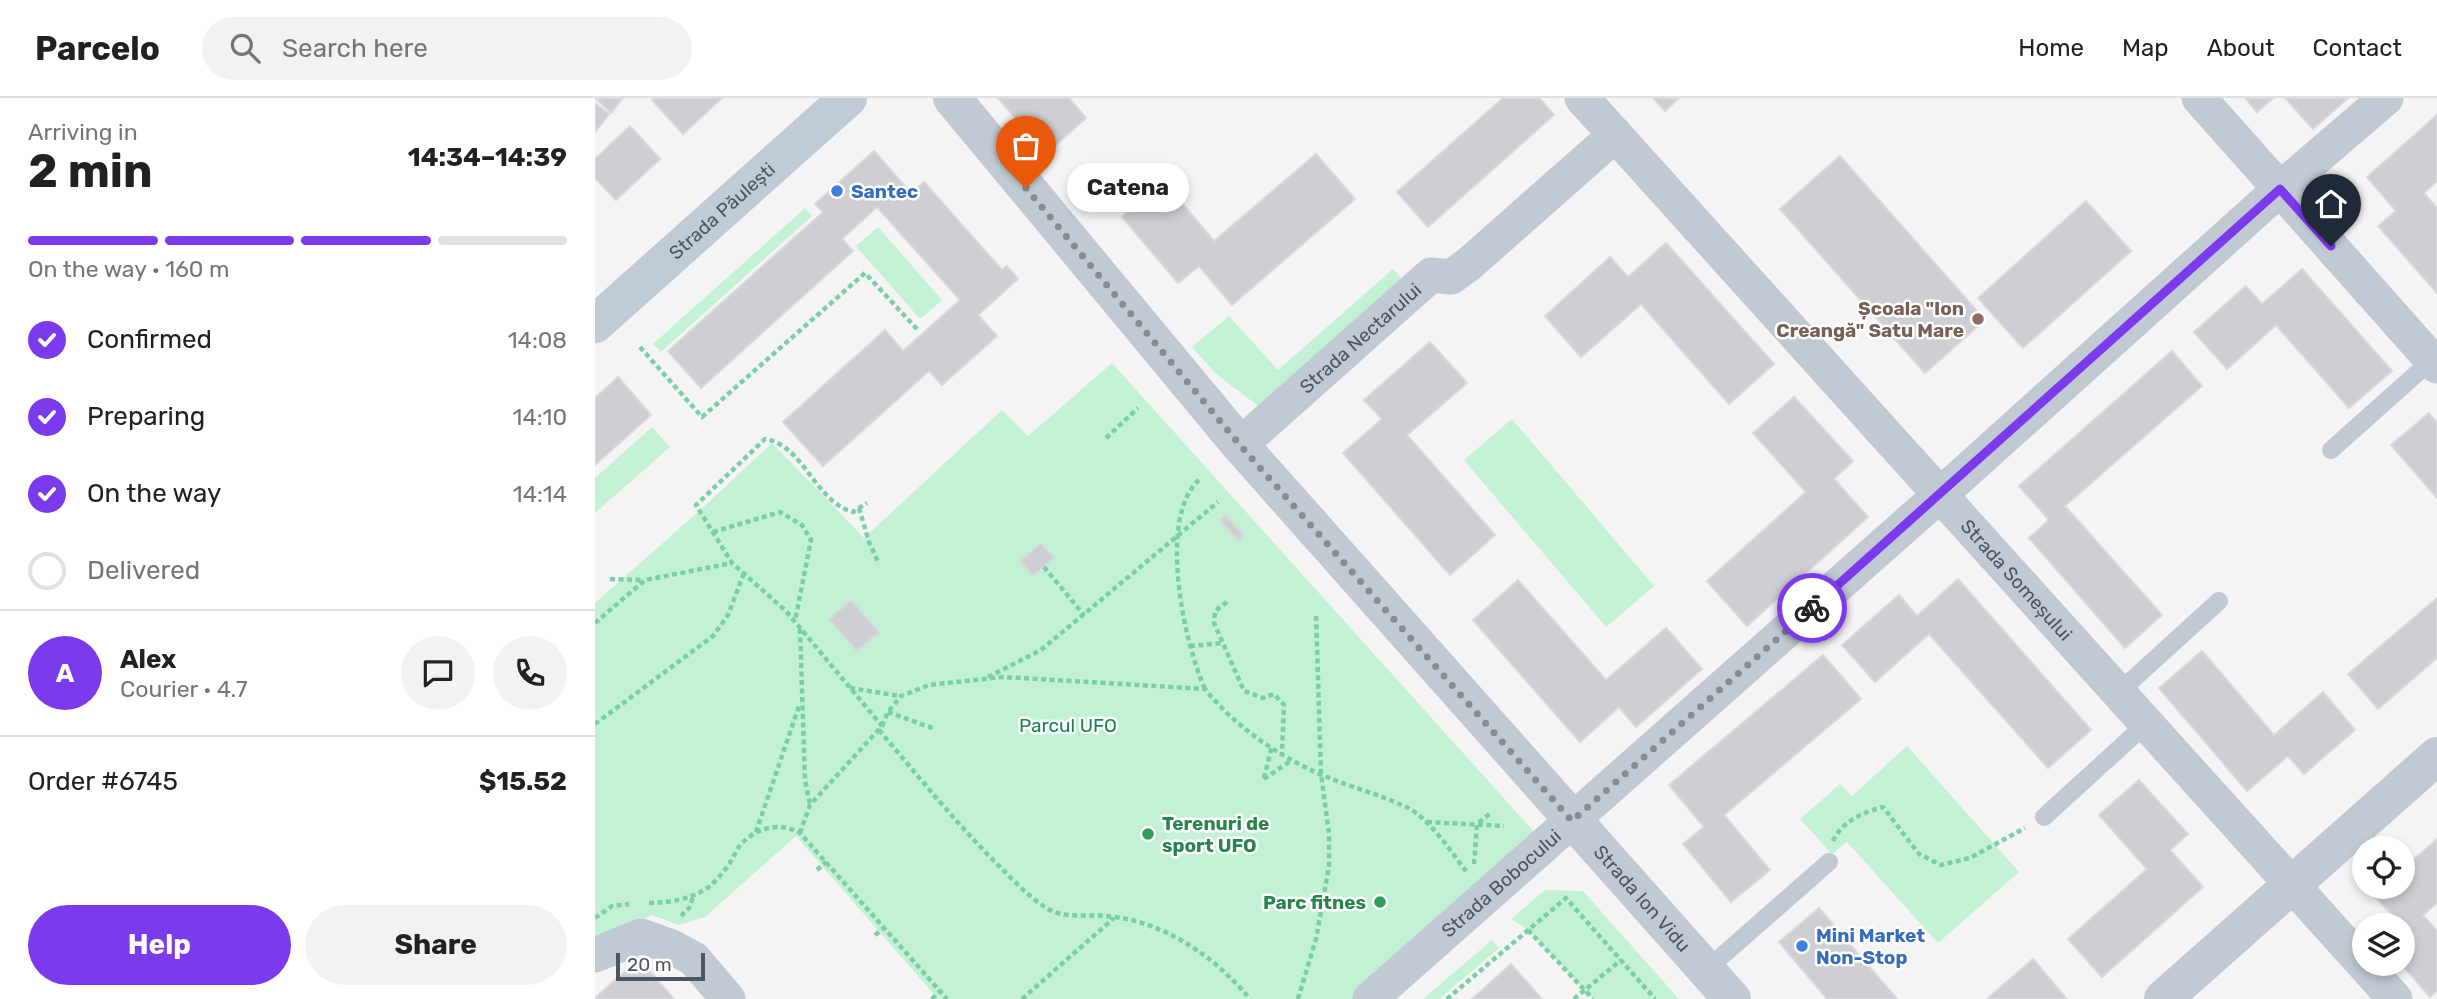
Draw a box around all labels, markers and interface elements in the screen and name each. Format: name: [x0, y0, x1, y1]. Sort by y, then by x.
search box: [202, 17, 692, 80]
text: Parcelo: [35, 29, 160, 68]
icon: search: [226, 29, 264, 67]
text: Search here: [282, 33, 428, 64]
text: Home: [2018, 34, 2084, 62]
text: Map: [2122, 34, 2169, 62]
text: About: [2207, 34, 2275, 62]
text: Contact: [2313, 34, 2402, 62]
pin: [996, 116, 1056, 188]
text: Arriving in: [28, 118, 138, 146]
icon: bag: [1007, 127, 1045, 165]
text: 14:34–14:39: [408, 142, 567, 173]
text: 2 min: [28, 144, 153, 199]
street label: Strada Păulești: [664, 158, 780, 264]
callout: Catena: [1068, 164, 1191, 212]
text: Catena: [1087, 173, 1169, 201]
pin: [2301, 174, 2361, 246]
place label: Santec: [851, 180, 918, 203]
marker: Santec: [829, 183, 845, 199]
icon: home: [2312, 185, 2350, 223]
text: On the way · 160 m: [28, 255, 230, 283]
street label: Strada Nectarului: [1295, 278, 1426, 398]
place label: Școala "Ion Creangă" Satu Mare: [1776, 297, 1964, 342]
marker: Școala "Ion Creangă" Satu Mare: [1970, 311, 1986, 327]
icon: check: [28, 321, 66, 359]
text: Confirmed: [87, 324, 212, 355]
text: 14:08: [508, 326, 567, 354]
icon: check: [28, 398, 66, 436]
text: Preparing: [87, 401, 205, 432]
text: 14:10: [513, 403, 567, 431]
icon: check: [28, 475, 66, 513]
text: On the way: [87, 478, 221, 509]
text: 14:14: [513, 480, 567, 508]
street label: Strada Someșului: [1956, 515, 2077, 646]
text: Delivered: [87, 555, 200, 586]
courier: [1777, 573, 1847, 643]
icon: bike: [1793, 589, 1831, 627]
button: chat: [401, 636, 475, 710]
button: phone: [493, 636, 567, 710]
text: Alex: [120, 644, 176, 675]
text: A: [56, 658, 74, 689]
text: Courier · 4.7: [120, 675, 247, 703]
park label: Parcul UFO: [1019, 714, 1117, 737]
text: Order #6745: [28, 766, 178, 797]
text: $15.52: [479, 766, 567, 797]
place label: Terenuri de sport UFO: [1162, 812, 1269, 857]
street label: Strada Bobocului: [1437, 825, 1566, 942]
marker: Terenuri de sport UFO: [1140, 826, 1156, 842]
map controls: [2352, 836, 2415, 976]
button: locate: [2352, 836, 2415, 899]
street label: Strada Ion Vidu: [1589, 840, 1695, 957]
place label: Parc fitnes: [1263, 891, 1366, 914]
marker: Parc fitnes: [1372, 894, 1388, 910]
button: Help: [28, 905, 291, 985]
button: Share: [305, 905, 567, 985]
button: layers: [2352, 913, 2415, 976]
place label: Mini Market Non-Stop: [1816, 924, 1925, 969]
marker: Mini Market Non-Stop: [1794, 938, 1810, 954]
scale bar: [616, 950, 705, 982]
text: 20 m: [627, 953, 672, 976]

